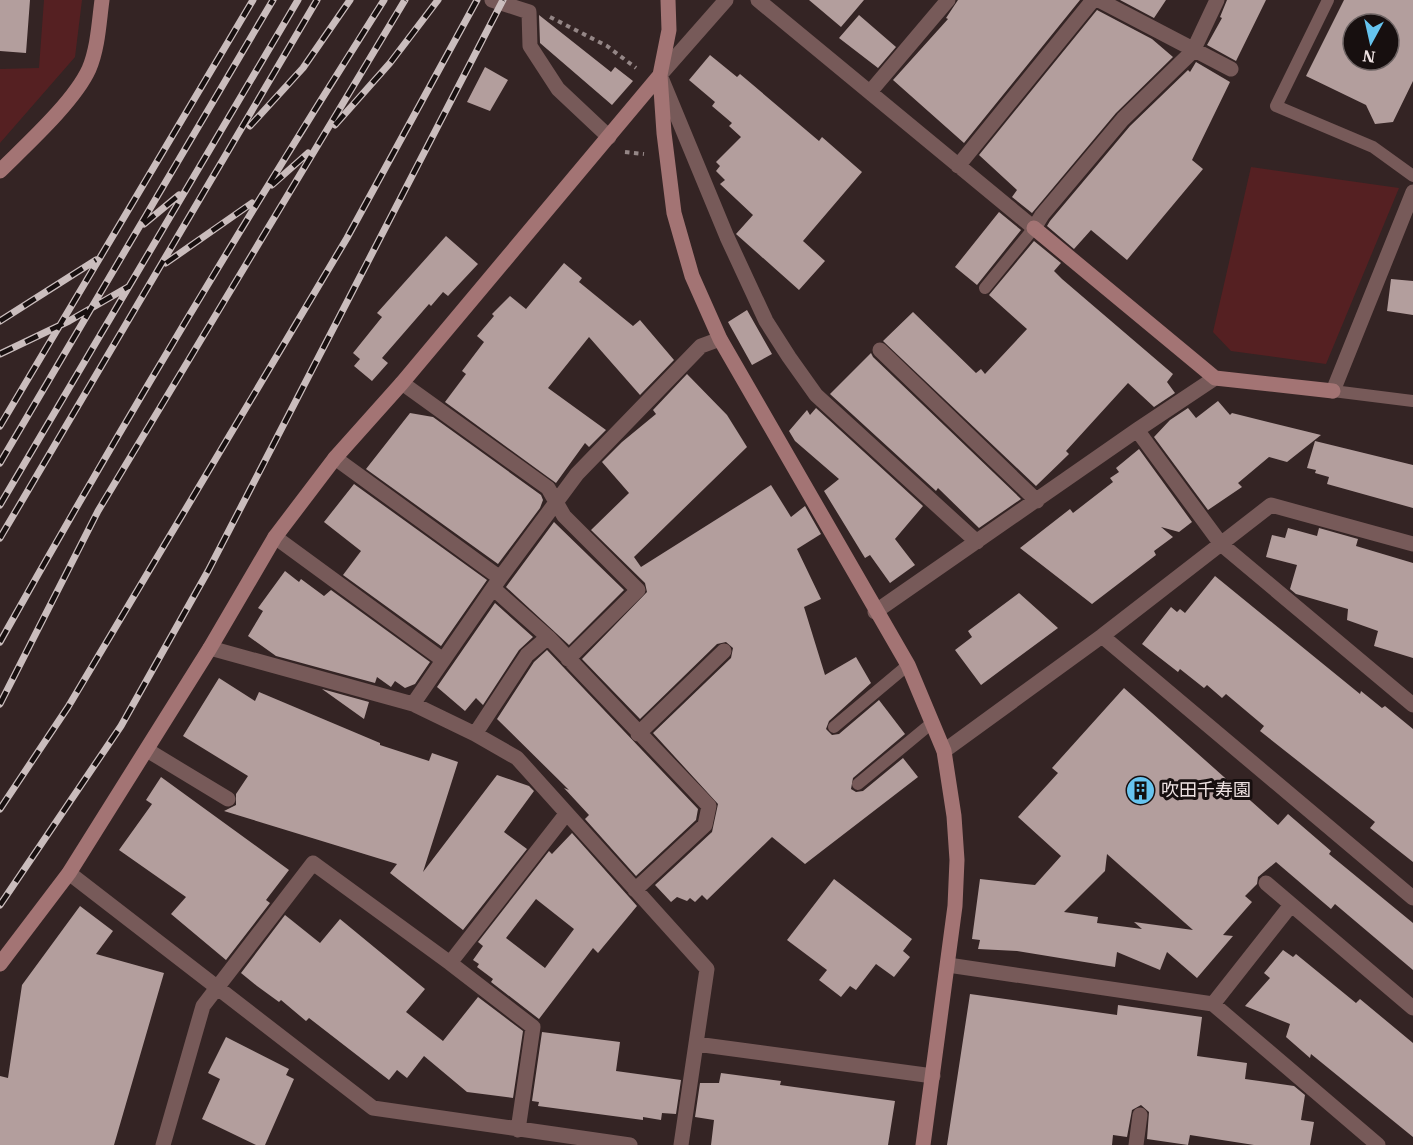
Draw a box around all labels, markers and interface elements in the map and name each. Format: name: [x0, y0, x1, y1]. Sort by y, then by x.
north arrow: [1341, 12, 1401, 72]
text: N: [1361, 46, 1377, 68]
building icon: 吹田千寿園: [1124, 774, 1156, 806]
place label: 吹田千寿園: [1161, 778, 1251, 801]

